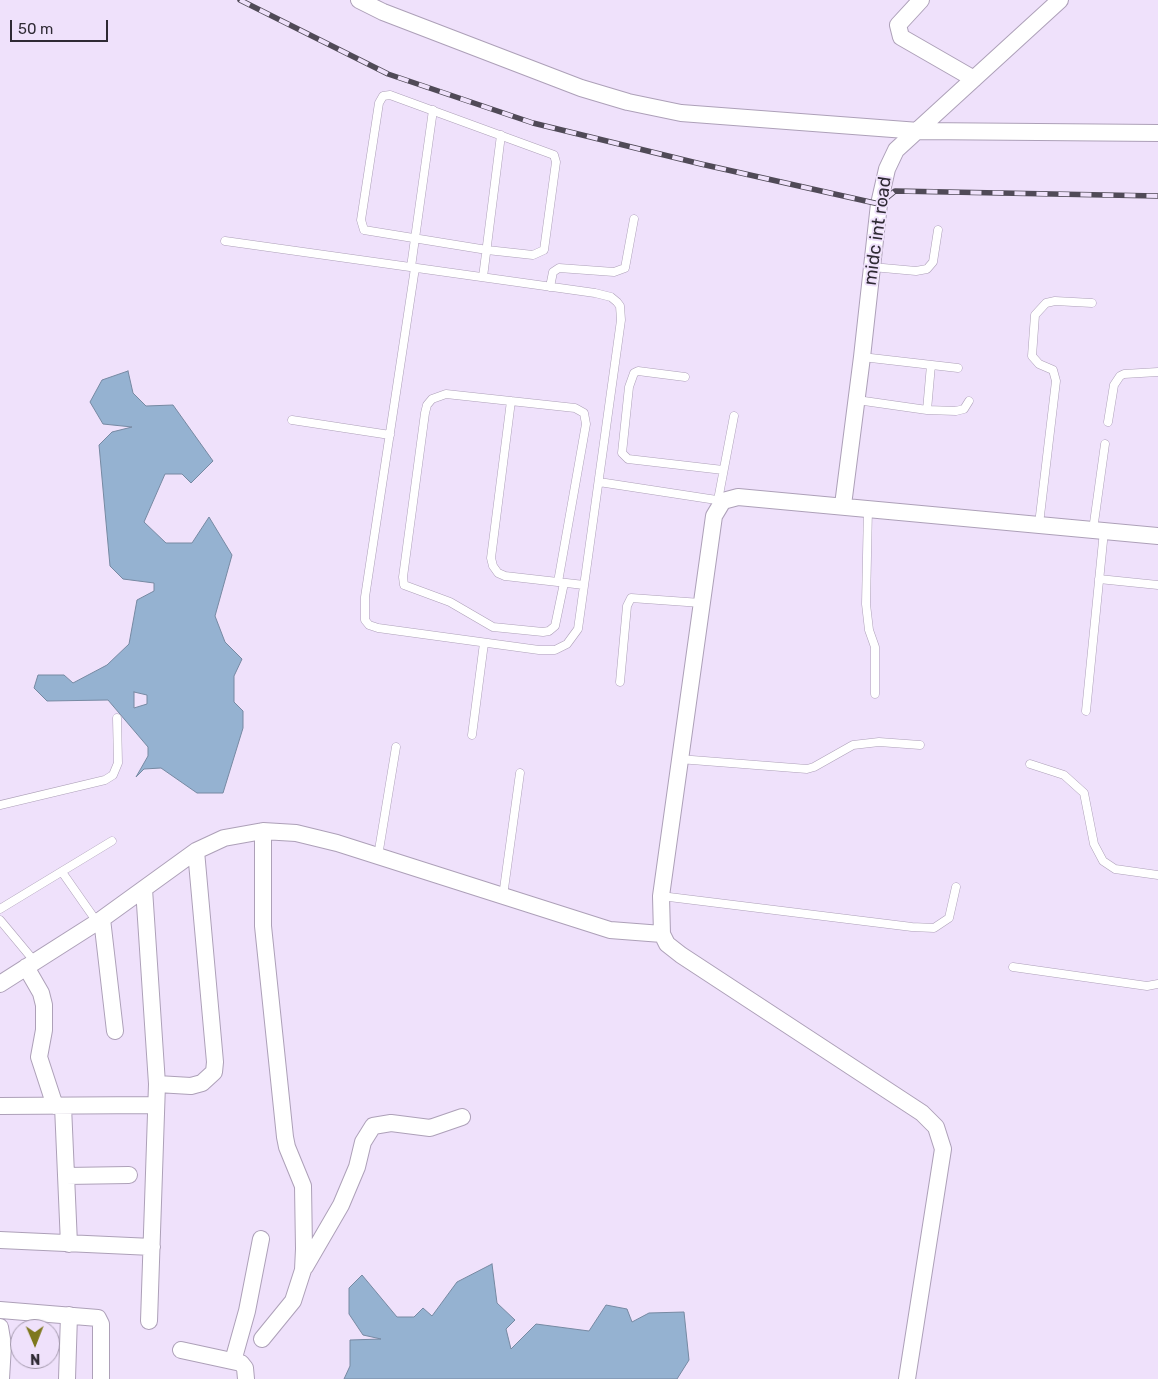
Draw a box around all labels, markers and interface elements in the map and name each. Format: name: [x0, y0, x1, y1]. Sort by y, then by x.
scale bar: [12, 10, 110, 42]
text: 50 m: [18, 20, 53, 38]
street label: midc int road: [860, 175, 896, 287]
north arrow: [10, 1319, 60, 1369]
text: N: [30, 1350, 40, 1367]

